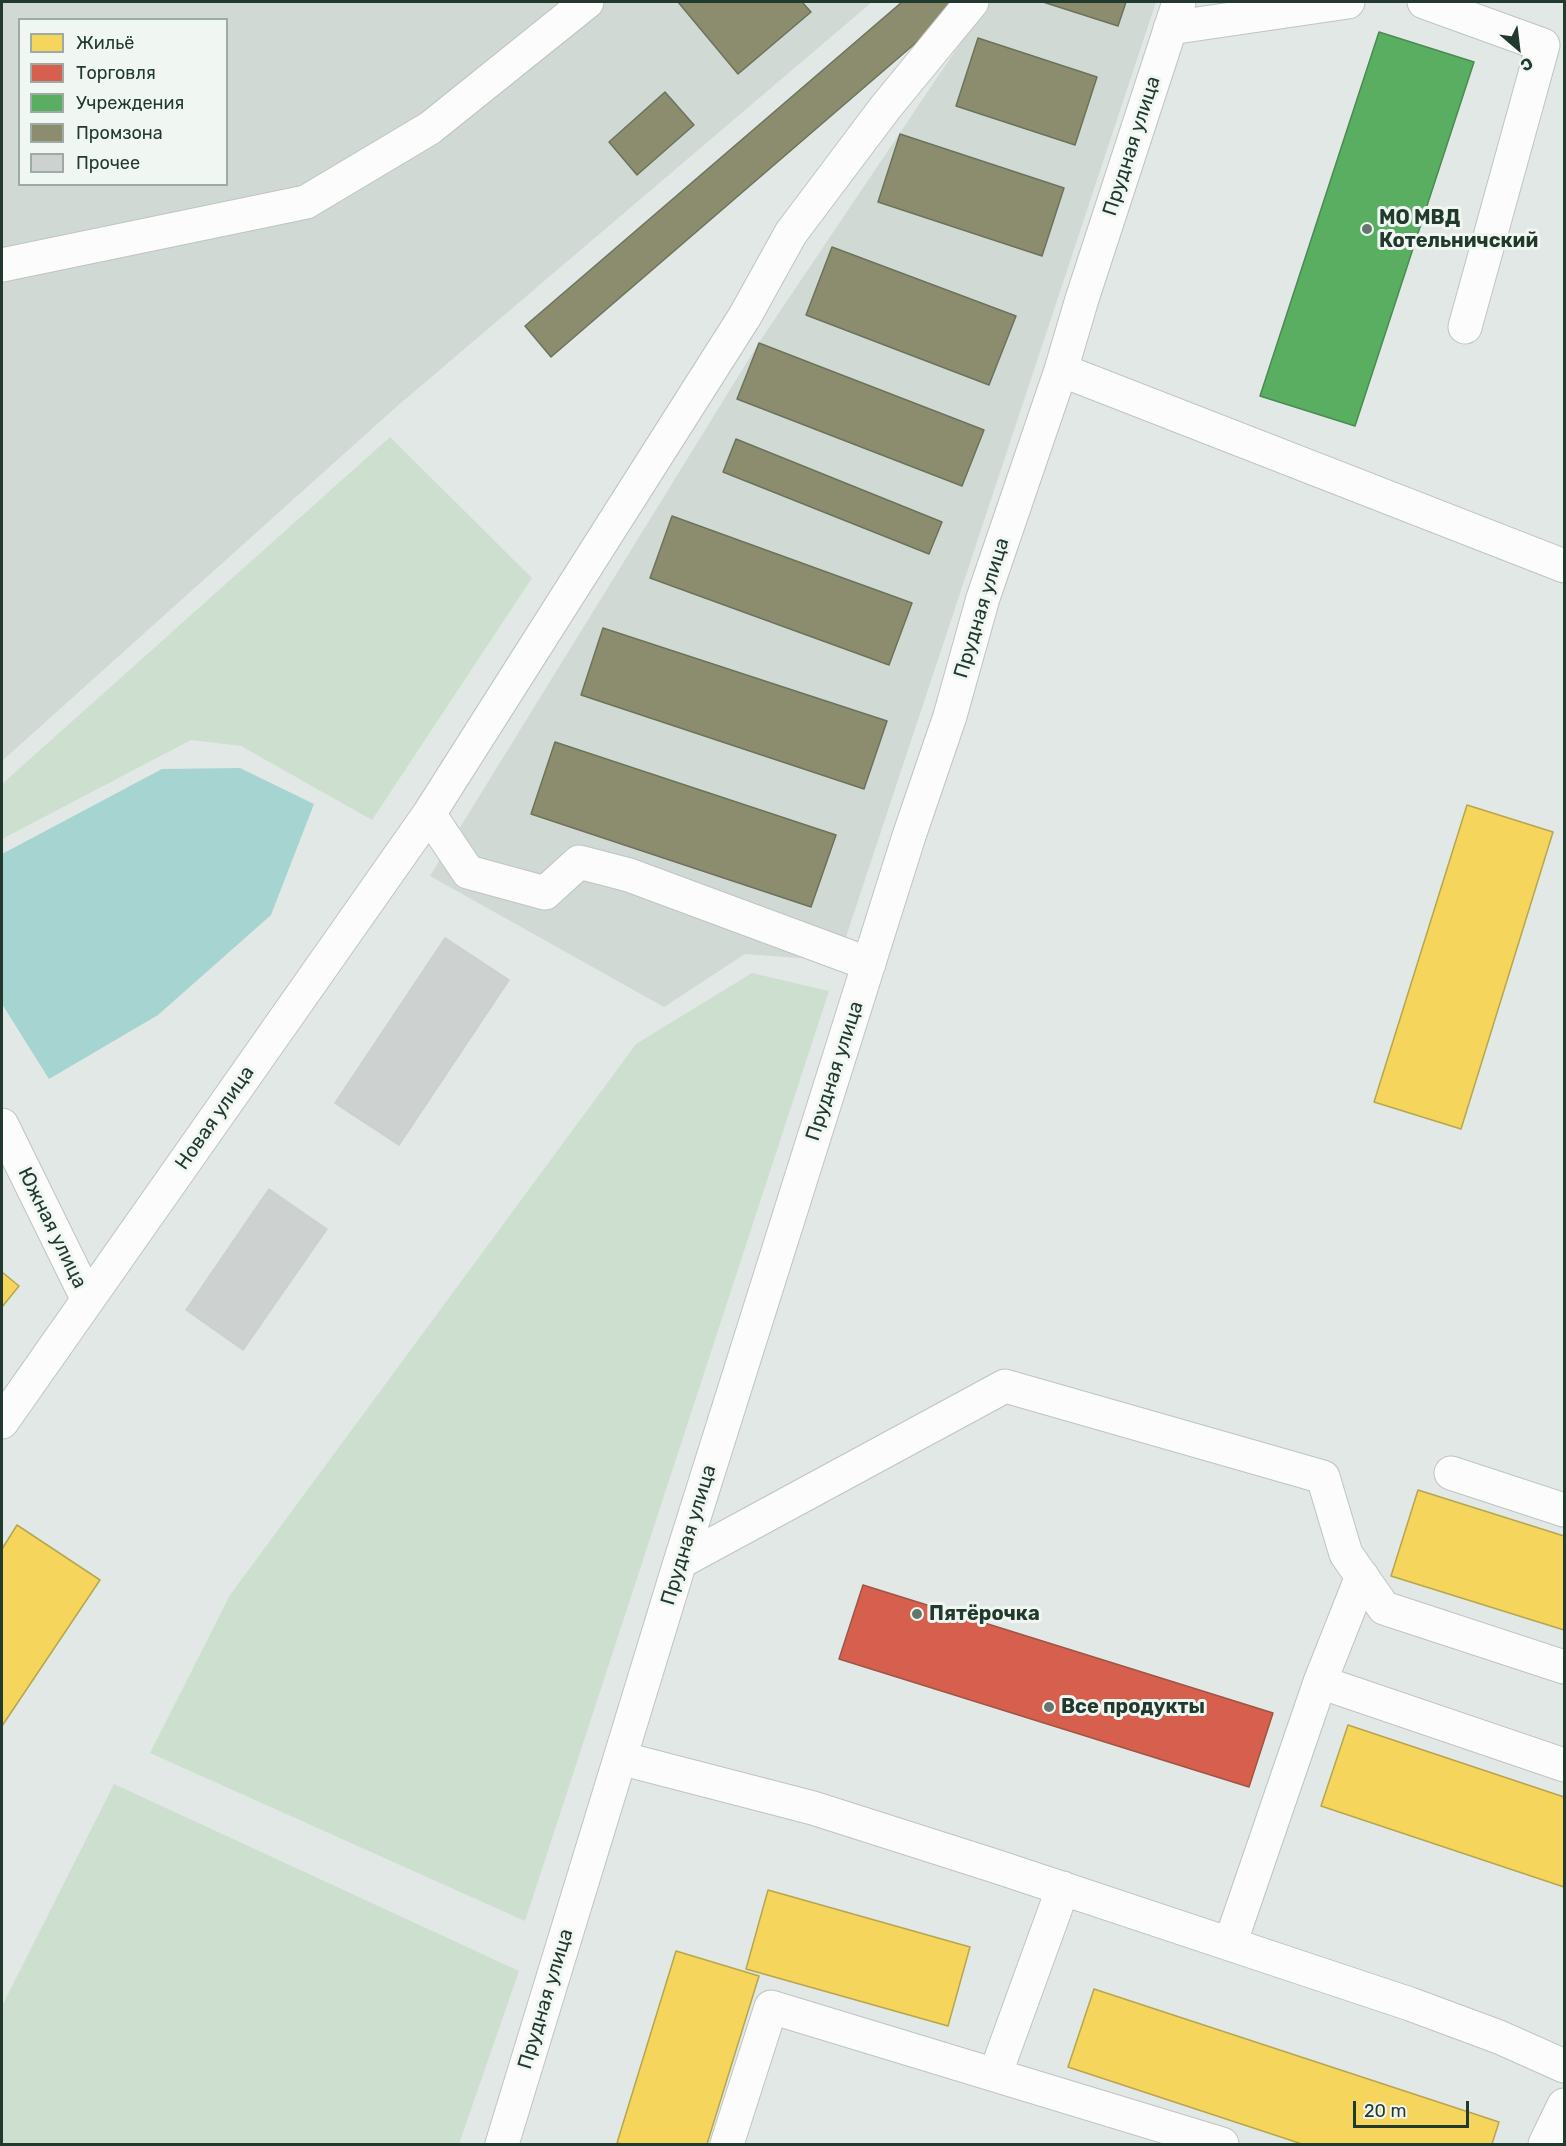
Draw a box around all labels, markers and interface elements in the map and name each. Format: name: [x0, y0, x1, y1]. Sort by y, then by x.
legend: [18, 18, 228, 186]
north arrow: [1488, 18, 1548, 78]
text: Жильё: [76, 32, 134, 54]
text: С: [1517, 53, 1536, 75]
text: Торговля: [76, 62, 156, 84]
street label: Прудная улица: [1098, 73, 1166, 219]
text: Учреждения: [76, 92, 184, 114]
text: Промзона: [76, 122, 163, 144]
text: Прочее: [76, 152, 140, 174]
place label: МО МВД Котельничский: [1379, 206, 1538, 253]
marker: МО МВД Котельничский: [1360, 222, 1374, 236]
street label: Прудная улица: [949, 535, 1015, 681]
street label: Прудная улица: [801, 998, 869, 1144]
street label: Новая улица: [170, 1061, 260, 1175]
street label: Южная улица: [12, 1164, 92, 1292]
street label: Прудная улица: [656, 1462, 722, 1608]
place label: Пятёрочка: [929, 1602, 1040, 1626]
marker: Пятёрочка: [910, 1607, 924, 1621]
place label: Все продукты: [1061, 1695, 1205, 1719]
marker: Все продукты: [1042, 1700, 1056, 1714]
street label: Прудная улица: [513, 1926, 579, 2072]
scale bar: [1356, 2089, 1472, 2127]
text: 20 m: [1364, 2100, 1406, 2122]

